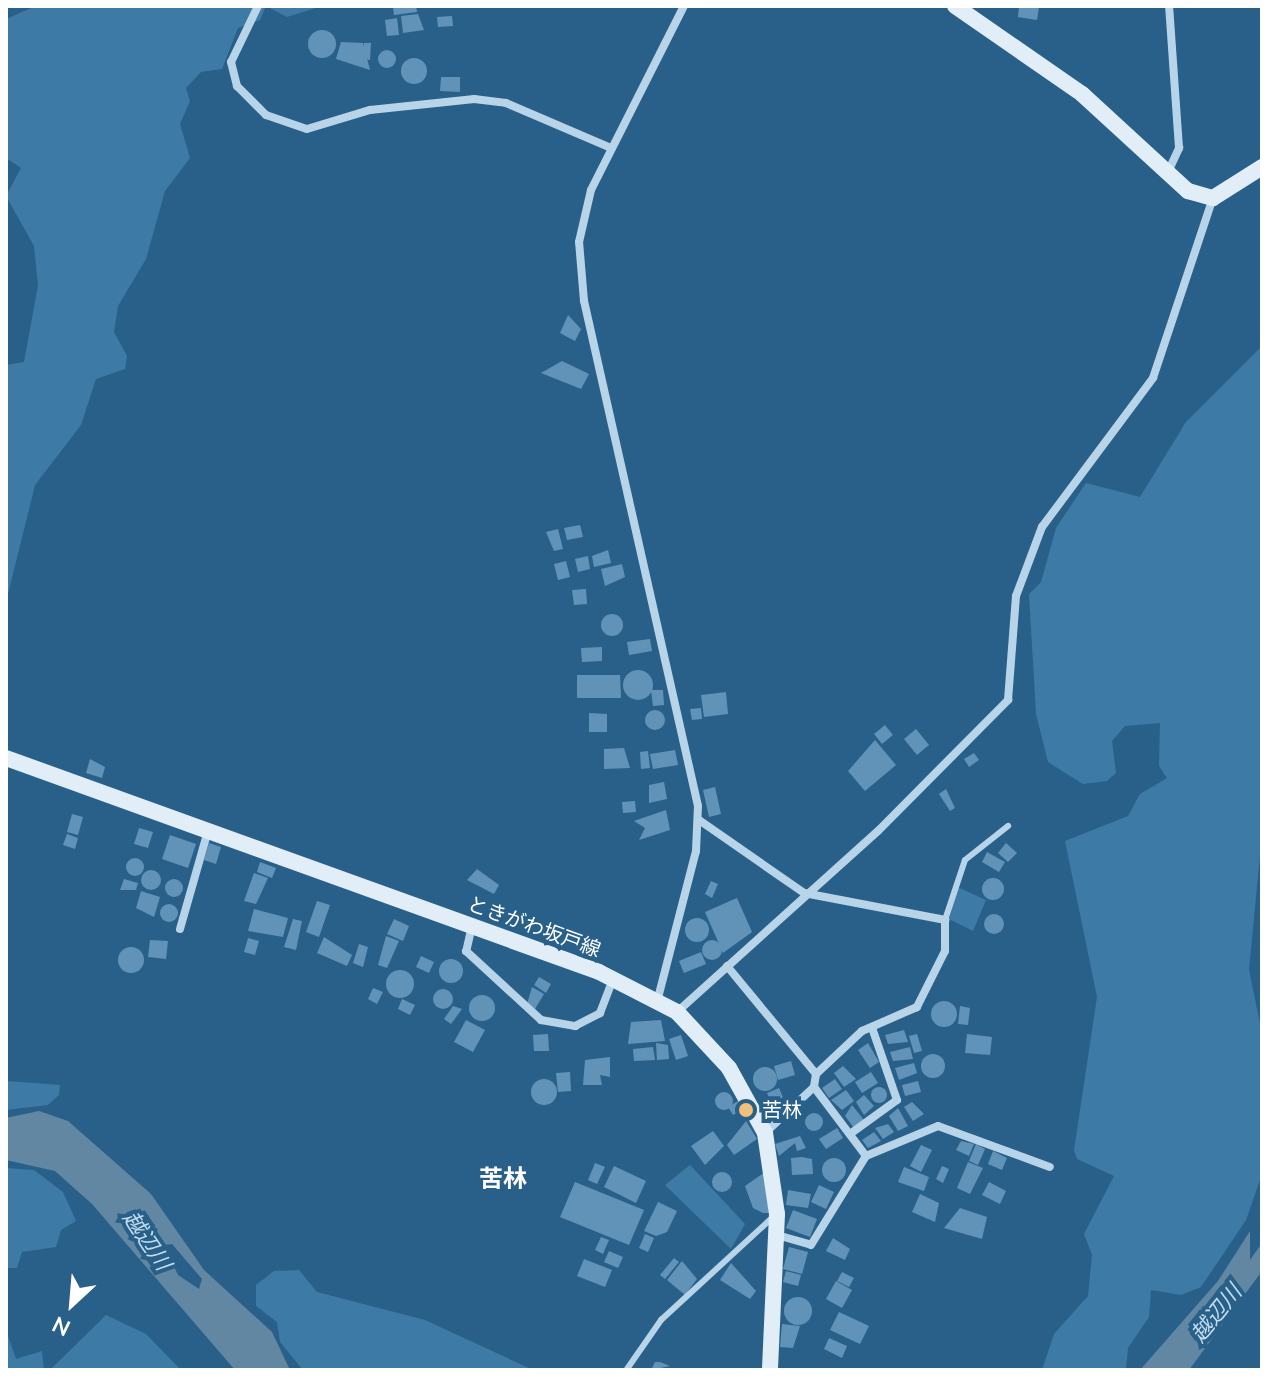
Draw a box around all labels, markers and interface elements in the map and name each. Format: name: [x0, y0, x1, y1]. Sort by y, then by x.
street label: ときがわ坂戸線: [464, 892, 604, 962]
place label: 苦林: [762, 1098, 802, 1122]
marker: 苦林: [737, 1101, 755, 1119]
district label: 苦林: [479, 1166, 527, 1194]
water label: 越辺川: [117, 1206, 175, 1276]
north arrow: [32, 1264, 112, 1344]
water label: 越辺川: [1186, 1280, 1248, 1348]
text: N: [48, 1308, 75, 1343]

